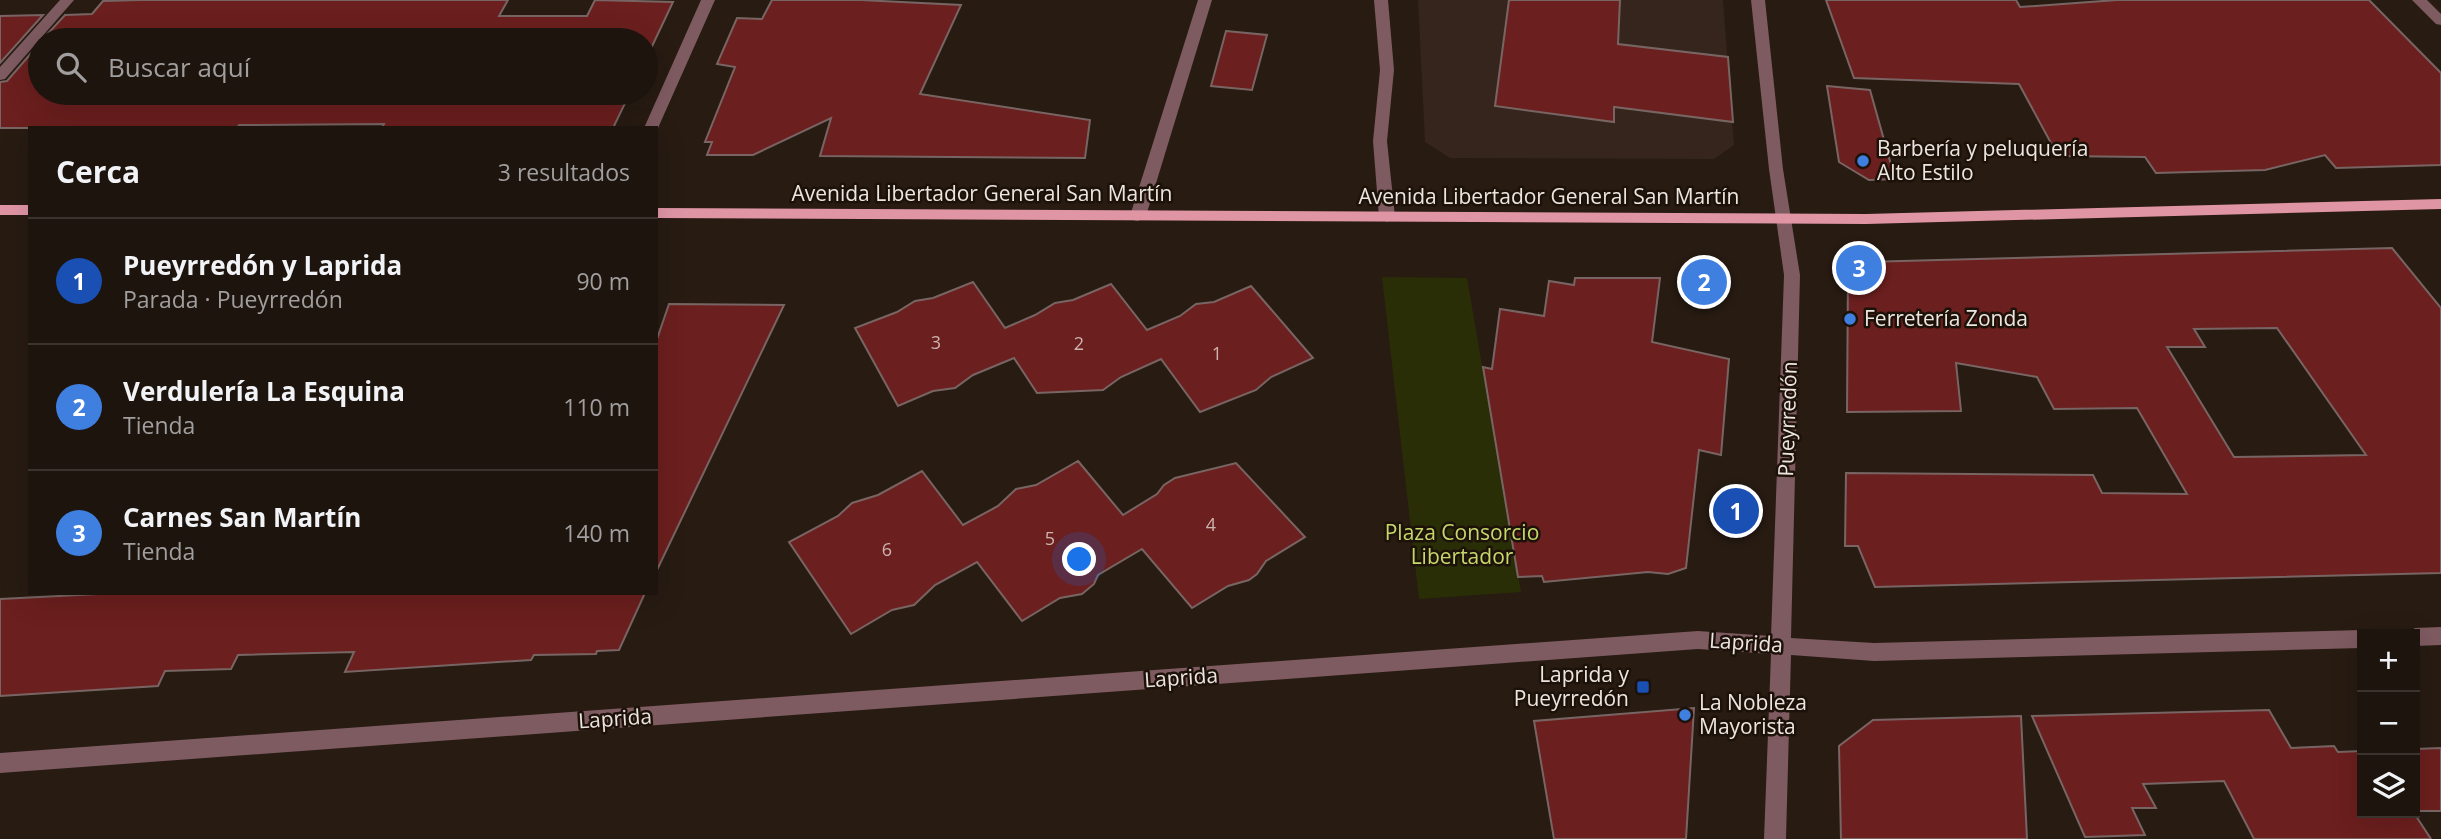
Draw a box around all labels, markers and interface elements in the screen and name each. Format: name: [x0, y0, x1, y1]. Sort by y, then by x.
search box: [28, 28, 658, 105]
icon: search: [52, 48, 90, 86]
text: Buscar aquí: [108, 49, 250, 85]
place label: Barbería y peluquería Alto Estilo: [1877, 134, 2088, 186]
text: Cerca: [56, 151, 140, 192]
marker: Barbería y peluquería Alto Estilo: [1855, 153, 1871, 169]
text: 3 resultados: [498, 156, 630, 188]
street label: Avenida Libertador General San Martín: [792, 179, 1172, 207]
street label: Avenida Libertador General San Martín: [1359, 182, 1739, 210]
pin: 3: [1836, 242, 1882, 294]
text: Pueyrredón y Laprida: [123, 247, 402, 283]
pin: 2: [1681, 256, 1727, 308]
text: 1: [72, 265, 86, 297]
text: 90 m: [576, 265, 630, 297]
text: Parada · Pueyrredón: [123, 283, 343, 315]
place label: Ferretería Zonda: [1864, 304, 2028, 332]
marker: Ferretería Zonda: [1842, 311, 1858, 327]
house number: 3: [931, 330, 941, 354]
house number: 2: [1074, 331, 1084, 355]
house number: 1: [1212, 341, 1222, 365]
street label: Pueyrredón: [1771, 361, 1803, 477]
text: Verdulería La Esquina: [123, 373, 405, 409]
text: 2: [72, 391, 86, 423]
text: 110 m: [563, 391, 630, 423]
text: Tienda: [123, 409, 195, 441]
pin: 1: [1713, 485, 1759, 537]
text: Carnes San Martín: [123, 499, 361, 535]
house number: 4: [1206, 512, 1216, 536]
text: 3: [72, 517, 86, 549]
text: 140 m: [563, 517, 630, 549]
park label: Plaza Consorcio Libertador: [1385, 518, 1539, 570]
house number: 5: [1045, 526, 1055, 550]
text: Tienda: [123, 535, 195, 567]
house number: 6: [882, 537, 892, 561]
your location: [1062, 542, 1096, 576]
street label: Laprida: [1708, 625, 1784, 659]
map controls: [2357, 629, 2420, 818]
button: +: [2357, 629, 2420, 692]
street label: Laprida: [1143, 660, 1219, 694]
place label: Laprida y Pueyrredón: [1514, 660, 1629, 712]
marker: Laprida y Pueyrredón: [1635, 679, 1651, 695]
place label: La Nobleza Mayorista: [1699, 688, 1807, 740]
button: −: [2357, 692, 2420, 755]
street label: Laprida: [577, 701, 653, 735]
marker: La Nobleza Mayorista: [1677, 707, 1693, 723]
button: layers: [2357, 755, 2420, 818]

